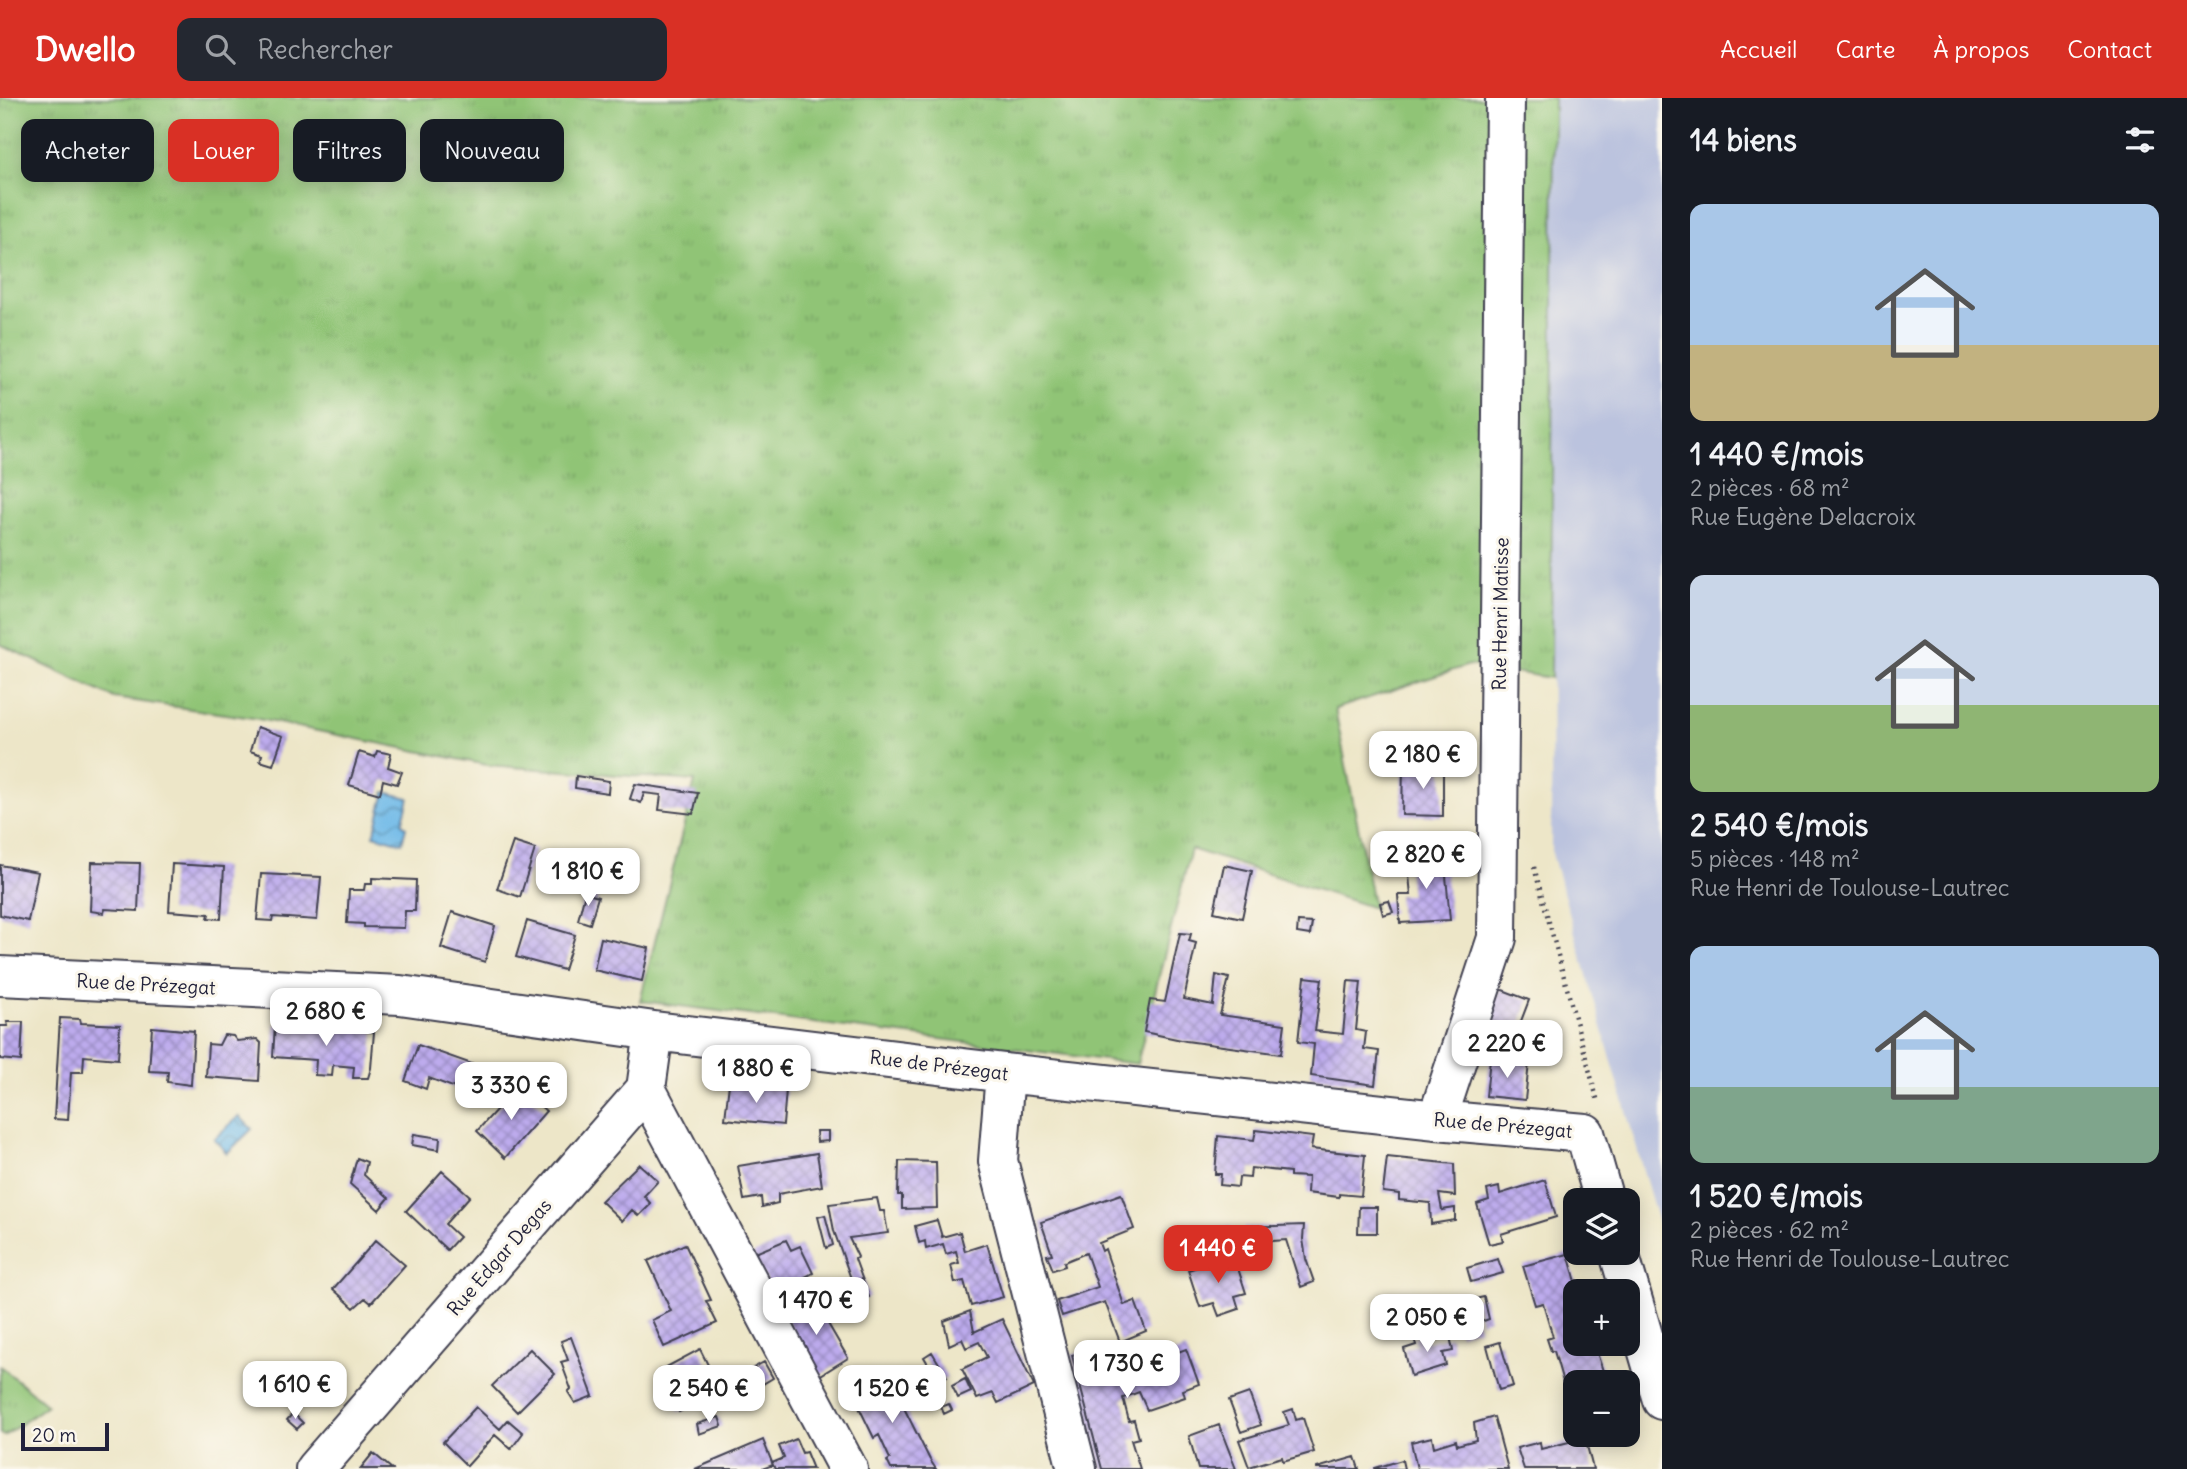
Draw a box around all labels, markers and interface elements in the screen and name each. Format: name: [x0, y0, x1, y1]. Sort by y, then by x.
search box: [177, 18, 667, 81]
text: Dwello: [35, 28, 135, 70]
icon: search: [201, 30, 239, 68]
text: Rechercher: [257, 33, 393, 66]
text: Accueil: [1720, 34, 1797, 64]
text: Carte: [1835, 34, 1895, 64]
text: À propos: [1933, 34, 2029, 64]
text: Contact: [2067, 34, 2152, 64]
chip: Acheter: [21, 119, 154, 182]
chip: Louer: [168, 119, 279, 182]
chip: Filtres: [293, 119, 406, 182]
chip: Nouveau: [420, 119, 564, 182]
text: 14 biens: [1690, 121, 1797, 159]
icon: filters: [2121, 121, 2159, 159]
icon: home: [1862, 250, 1988, 376]
text: 1 440 €/mois: [1690, 435, 1864, 473]
text: 2 pièces · 68 m²: [1690, 473, 1850, 502]
text: Rue Eugène Delacroix: [1690, 502, 1916, 531]
street label: Rue Henri Matisse: [1487, 537, 1513, 691]
icon: home: [1862, 621, 1988, 747]
pin: 2 180 €: [1358, 732, 1488, 791]
text: 2 180 €: [1385, 739, 1461, 768]
text: 2 540 €/mois: [1690, 806, 1868, 844]
pin: 2 820 €: [1361, 832, 1491, 891]
text: 2 820 €: [1386, 839, 1466, 868]
text: 5 pièces · 148 m²: [1690, 844, 1860, 873]
pin: 1 810 €: [523, 848, 653, 908]
text: 1 810 €: [552, 856, 624, 885]
text: Rue Henri de Toulouse-Lautrec: [1690, 873, 2010, 902]
street label: Rue de Prézegat: [76, 968, 216, 1000]
pin: 2 680 €: [261, 988, 391, 1048]
icon: home: [1862, 992, 1988, 1118]
text: 2 680 €: [286, 996, 366, 1025]
pin: 2 220 €: [1442, 1020, 1572, 1080]
text: 2 220 €: [1468, 1028, 1546, 1057]
street label: Rue de Prézegat: [868, 1045, 1010, 1085]
pin: 1 880 €: [691, 1046, 821, 1105]
text: 1 880 €: [718, 1053, 794, 1082]
pin: 3 330 €: [446, 1062, 576, 1122]
text: 3 330 €: [471, 1070, 551, 1099]
street label: Rue de Prézegat: [1433, 1107, 1573, 1143]
text: 1 520 €/mois: [1690, 1177, 1863, 1215]
map controls: [1563, 1188, 1640, 1447]
button: layers: [1563, 1188, 1640, 1265]
street label: Rue Edgar Degas: [442, 1194, 556, 1320]
text: 2 pièces · 62 m²: [1690, 1215, 1849, 1244]
pin: 1 440 €: [1153, 1226, 1283, 1285]
text: 1 440 €: [1180, 1233, 1256, 1262]
text: Rue Henri de Toulouse-Lautrec: [1690, 1244, 2010, 1273]
pin: 1 470 €: [751, 1278, 881, 1337]
button: +: [1563, 1279, 1640, 1356]
text: 1 470 €: [779, 1285, 853, 1314]
pin: 2 050 €: [1362, 1294, 1492, 1354]
text: 2 050 €: [1386, 1302, 1468, 1331]
pin: 1 730 €: [1062, 1340, 1192, 1400]
text: 1 730 €: [1090, 1348, 1164, 1377]
pin: 1 610 €: [230, 1362, 360, 1421]
pin: 2 540 €: [644, 1366, 774, 1425]
pin: 1 520 €: [827, 1366, 957, 1425]
text: 1 610 €: [259, 1369, 331, 1398]
button: −: [1563, 1370, 1640, 1447]
text: 2 540 €: [669, 1373, 749, 1402]
text: 1 520 €: [854, 1373, 930, 1402]
scale bar: [21, 1420, 108, 1452]
text: 20 m: [32, 1423, 76, 1447]

